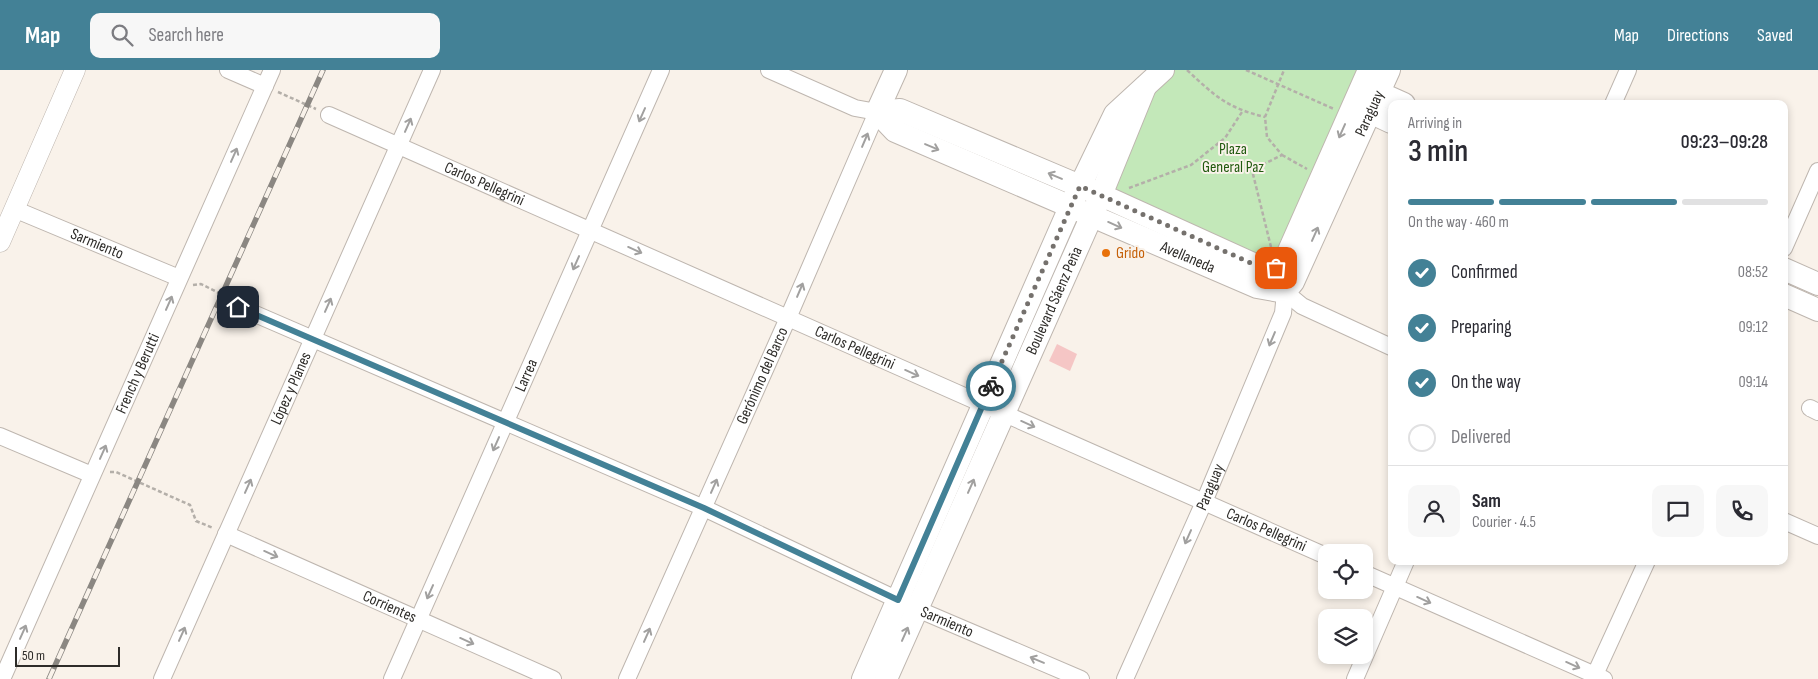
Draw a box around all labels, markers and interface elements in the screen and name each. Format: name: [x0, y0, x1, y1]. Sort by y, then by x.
search box: [90, 13, 440, 58]
text: Map: [25, 21, 60, 50]
icon: search: [108, 21, 136, 49]
text: Search here: [148, 24, 224, 47]
text: Map: [1614, 25, 1639, 46]
text: Directions: [1667, 25, 1729, 46]
text: Saved: [1757, 25, 1793, 46]
street label: Paraguay: [1351, 87, 1388, 139]
one-way arrow: [636, 107, 646, 122]
text: Arriving in: [1408, 114, 1462, 133]
one-way arrow: [403, 118, 413, 133]
one-way arrow: [1337, 123, 1347, 138]
text: 09:23–09:28: [1681, 131, 1768, 154]
text: 3 min: [1408, 132, 1468, 171]
one-way arrow: [860, 133, 870, 148]
park label: Plaza General Paz: [1202, 140, 1264, 177]
one-way arrow: [924, 142, 939, 152]
one-way arrow: [230, 148, 240, 163]
street label: Carlos Pellegrini: [441, 158, 527, 210]
one-way arrow: [1048, 170, 1063, 180]
text: On the way · 460 m: [1408, 213, 1509, 232]
one-way arrow: [1108, 222, 1123, 231]
street label: Sarmiento: [68, 224, 126, 263]
one-way arrow: [1311, 227, 1320, 242]
street label: Avellaneda: [1157, 237, 1218, 277]
street label: Boulevard Sáenz Peña: [1022, 244, 1086, 358]
place label: Grido: [1116, 244, 1145, 263]
one-way arrow: [627, 246, 642, 256]
marker: Grido: [1100, 247, 1112, 259]
pin: [1255, 247, 1297, 289]
icon: bag: [1262, 254, 1290, 282]
one-way arrow: [570, 255, 580, 270]
icon: check: [1408, 259, 1436, 287]
text: Confirmed: [1451, 261, 1518, 284]
text: 08:52: [1738, 263, 1768, 282]
one-way arrow: [796, 283, 806, 298]
pin: [217, 286, 259, 328]
icon: home: [224, 293, 252, 321]
one-way arrow: [164, 296, 174, 311]
one-way arrow: [323, 298, 333, 313]
icon: check: [1408, 314, 1436, 342]
text: Preparing: [1451, 316, 1512, 339]
text: 09:12: [1738, 318, 1768, 337]
street label: Carlos Pellegrini: [812, 322, 898, 374]
street label: Gerónimo del Barco: [732, 324, 792, 427]
street label: French y Berutti: [111, 330, 164, 417]
one-way arrow: [1267, 331, 1276, 346]
street label: López y Planes: [267, 349, 315, 428]
street label: Larrea: [511, 356, 542, 395]
courier: [966, 361, 1016, 411]
one-way arrow: [904, 368, 919, 378]
icon: check: [1408, 369, 1436, 397]
text: On the way: [1451, 371, 1521, 394]
icon: bike: [977, 372, 1005, 400]
text: 09:14: [1738, 373, 1768, 392]
one-way arrow: [1020, 420, 1035, 429]
text: Delivered: [1451, 426, 1511, 449]
one-way arrow: [491, 436, 501, 451]
one-way arrow: [98, 445, 108, 460]
street label: Paraguay: [1192, 461, 1228, 513]
one-way arrow: [243, 479, 253, 494]
one-way arrow: [709, 479, 719, 494]
one-way arrow: [967, 479, 976, 494]
button: person: [1408, 485, 1460, 537]
button: chat: [1652, 485, 1704, 537]
button: phone: [1716, 485, 1768, 537]
text: Sam: [1472, 490, 1501, 513]
street label: Carlos Pellegrini: [1223, 504, 1309, 556]
text: Courier · 4.5: [1472, 513, 1536, 532]
one-way arrow: [1183, 529, 1193, 544]
map controls: [1318, 544, 1373, 664]
button: locate: [1318, 544, 1373, 599]
one-way arrow: [263, 549, 278, 559]
one-way arrow: [425, 584, 434, 599]
street label: Corrientes: [360, 586, 420, 627]
one-way arrow: [1416, 595, 1431, 605]
street label: Sarmiento: [918, 602, 976, 642]
button: layers: [1318, 609, 1373, 664]
one-way arrow: [18, 625, 28, 640]
one-way arrow: [177, 627, 187, 642]
one-way arrow: [901, 627, 911, 642]
one-way arrow: [643, 628, 653, 643]
one-way arrow: [459, 636, 474, 646]
scale bar: [15, 644, 120, 667]
text: 50 m: [22, 647, 45, 664]
one-way arrow: [1029, 655, 1045, 664]
one-way arrow: [1565, 661, 1580, 671]

